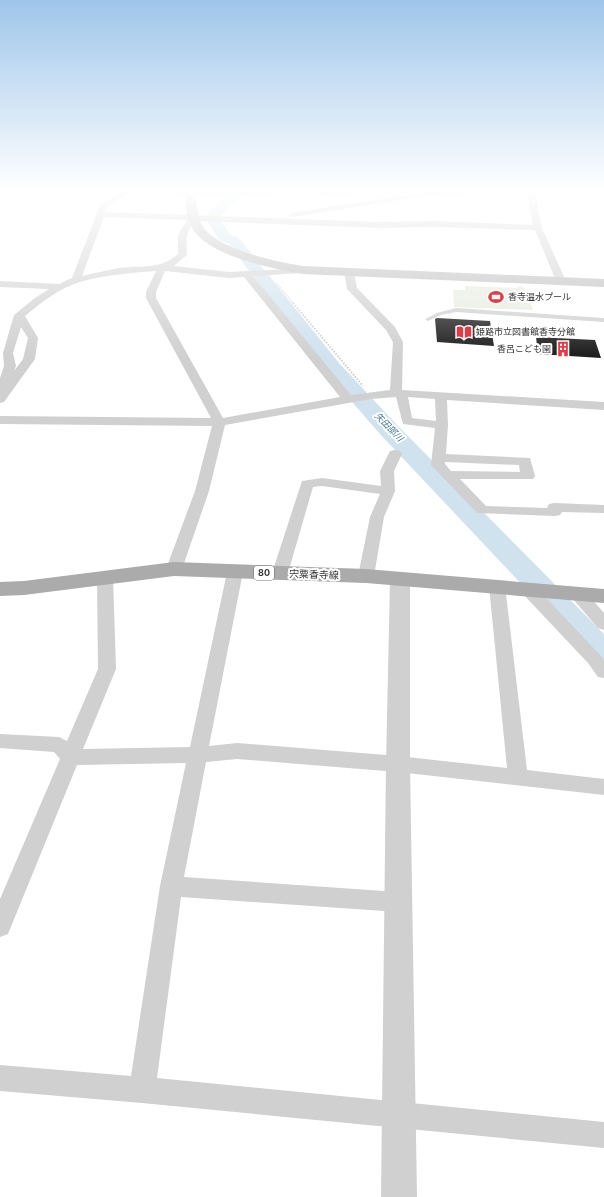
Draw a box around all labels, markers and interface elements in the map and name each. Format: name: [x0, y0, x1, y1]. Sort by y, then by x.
sports icon: 香寺温水プール: [487, 288, 505, 306]
place label: 香寺温水プール: [508, 291, 571, 302]
library icon: 姫路市立図書館香寺分館: [455, 323, 473, 341]
place label: 姫路市立図書館香寺分館: [476, 326, 575, 337]
building icon: 香呂こども園: [554, 340, 572, 358]
place label: 香呂こども園: [497, 343, 551, 354]
water label: 矢田部川: [373, 410, 407, 444]
road number: 80: [254, 566, 274, 580]
street label: 宍粟香寺線: [289, 567, 339, 581]

